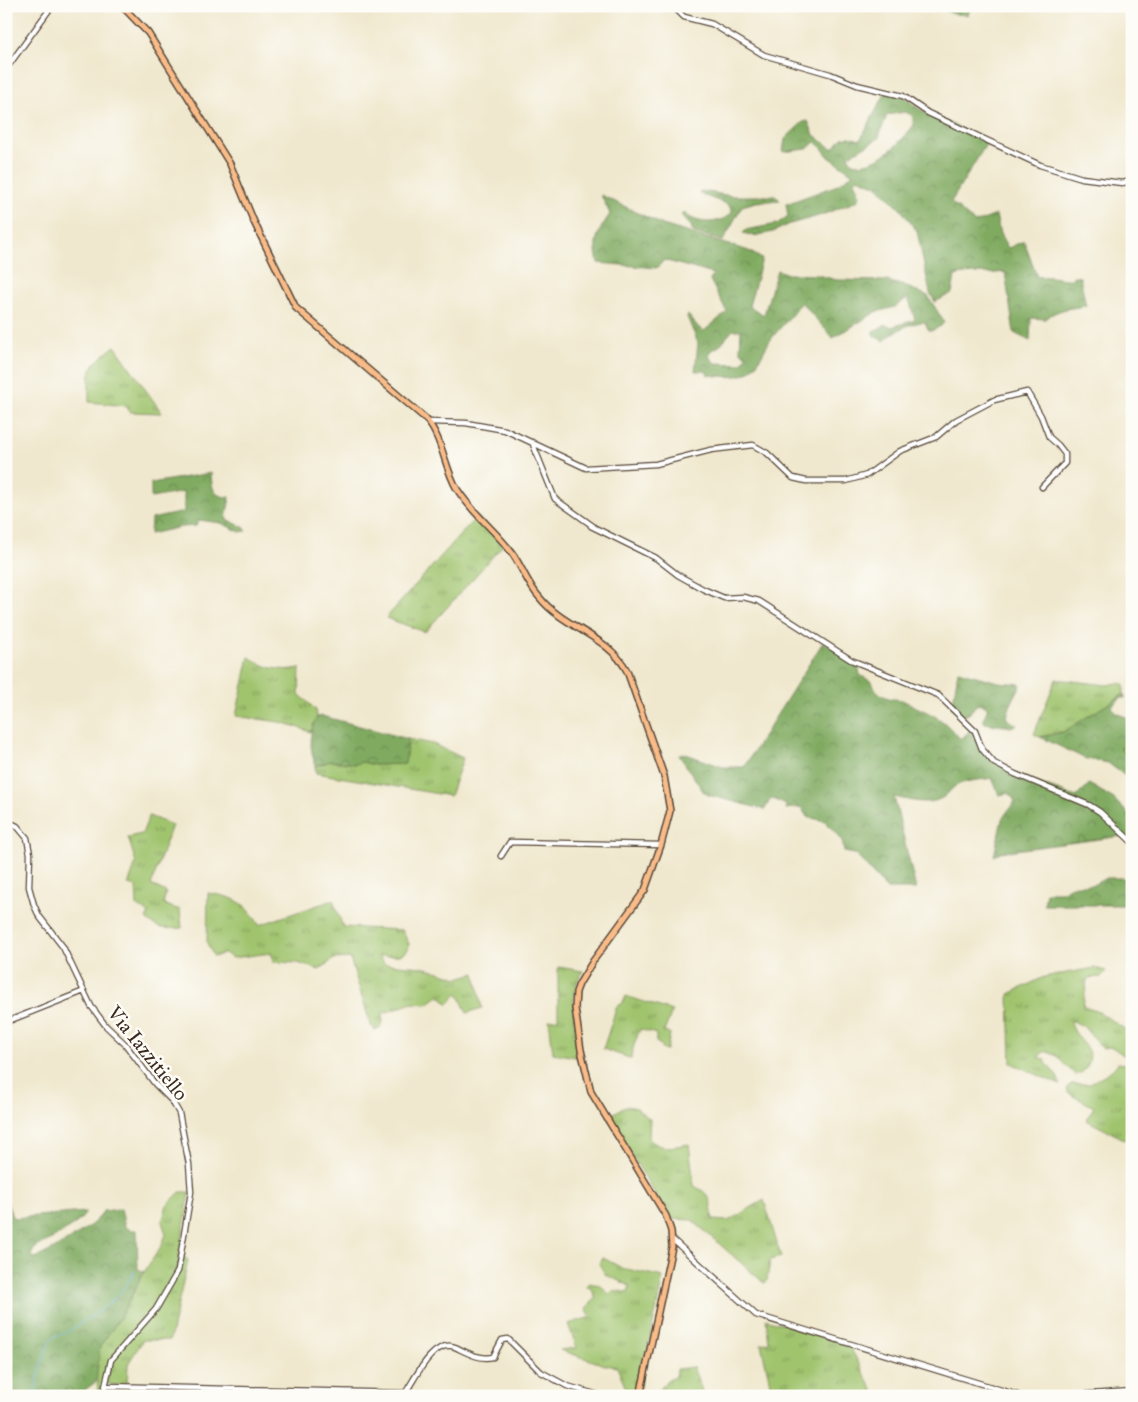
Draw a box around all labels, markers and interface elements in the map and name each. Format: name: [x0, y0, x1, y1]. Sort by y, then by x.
street label: Via Iazzitiello: [102, 1000, 193, 1105]

